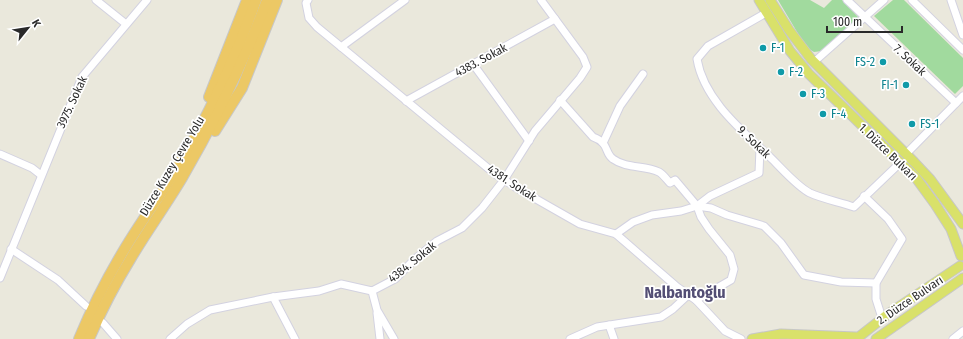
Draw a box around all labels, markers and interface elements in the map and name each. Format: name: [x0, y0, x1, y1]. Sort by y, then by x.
north arrow: [8, 8, 48, 48]
scale bar: [827, 8, 902, 34]
text: 100 m: [833, 15, 862, 29]
text: K: [29, 17, 44, 30]
street label: 4383. Sokak: [453, 40, 510, 80]
place label: F-1: [771, 41, 784, 55]
street label: 7. Sokak: [891, 41, 929, 79]
marker: F-1: [758, 43, 768, 53]
place label: FS-2: [855, 55, 875, 69]
marker: FS-2: [878, 57, 888, 67]
place label: F-2: [789, 65, 803, 79]
marker: F-2: [776, 67, 786, 77]
street label: 3975. Sokak: [54, 73, 90, 130]
place label: FI-1: [881, 78, 898, 92]
marker: FI-1: [901, 80, 911, 90]
place label: F-3: [811, 87, 825, 101]
marker: F-3: [798, 89, 808, 99]
place label: F-4: [831, 107, 846, 121]
marker: F-4: [818, 109, 828, 119]
street label: Düzce Kuzey Çevre Yolu: [137, 114, 207, 218]
place label: FS-1: [920, 117, 939, 131]
marker: FS-1: [907, 119, 917, 129]
street label: 1. Düzce Bulvarı: [856, 121, 920, 183]
street label: 9. Sokak: [735, 123, 774, 161]
street label: 4381. Sokak: [485, 162, 540, 204]
street label: 4384. Sokak: [385, 238, 439, 285]
street label: 2. Düzce Bulvarı: [874, 273, 946, 327]
district label: Nalbantoğlu: [644, 283, 726, 302]

